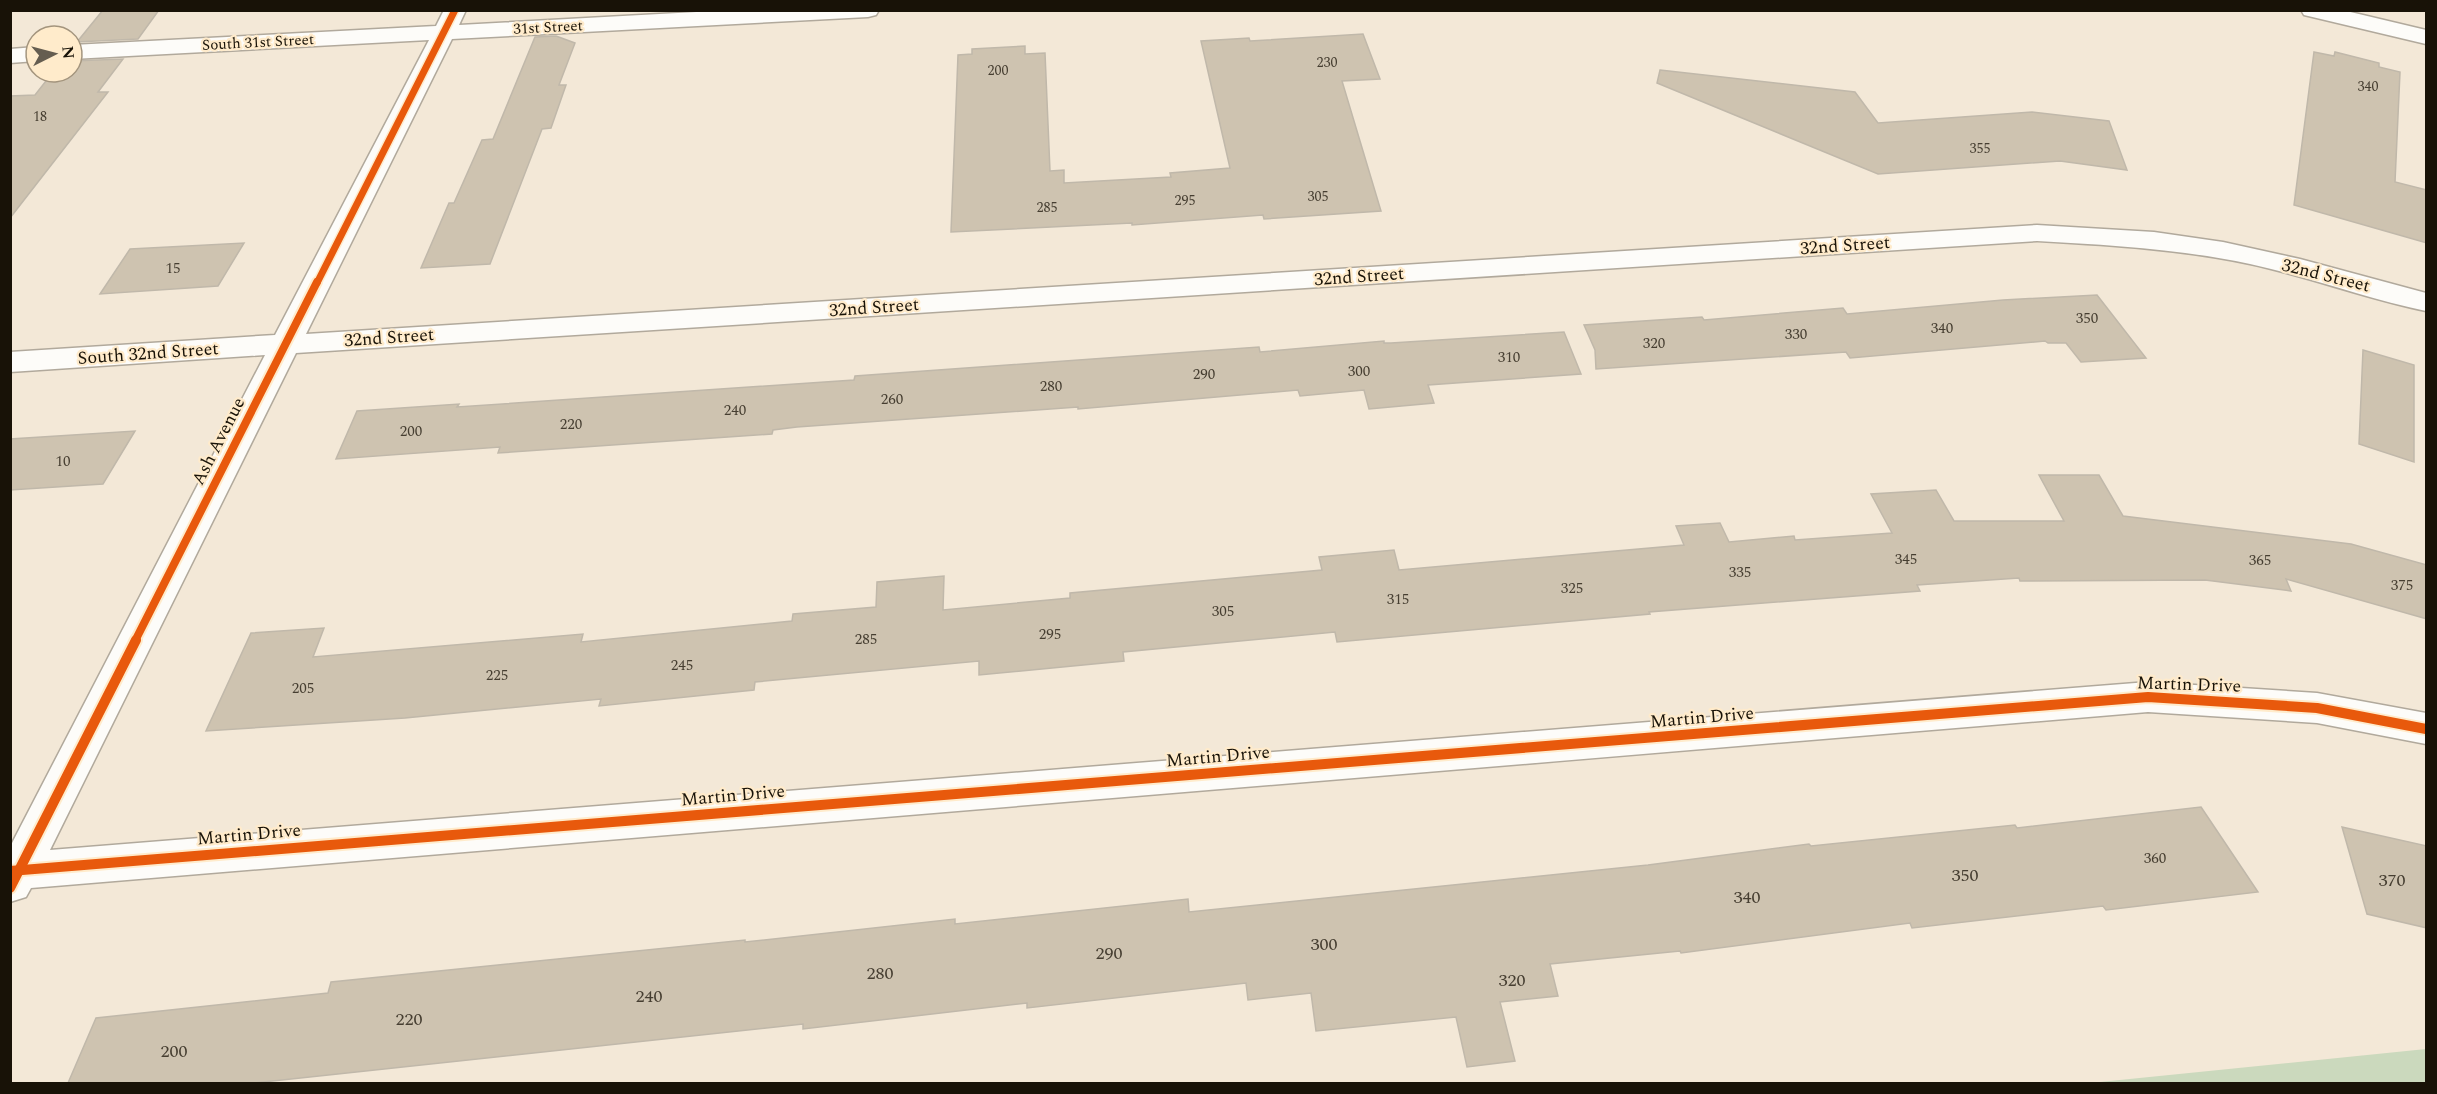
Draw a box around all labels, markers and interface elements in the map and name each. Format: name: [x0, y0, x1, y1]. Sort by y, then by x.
street label: 31st Street: [513, 14, 583, 41]
north arrow: [24, 24, 84, 84]
street label: South 31st Street: [201, 28, 315, 57]
text: N: [55, 45, 81, 60]
house number: 230: [1317, 52, 1338, 73]
house number: 200: [988, 60, 1009, 81]
house number: 340: [2358, 76, 2379, 97]
house number: 18: [33, 106, 47, 127]
house number: 355: [1970, 138, 1991, 159]
house number: 305: [1308, 186, 1329, 207]
house number: 295: [1175, 190, 1196, 211]
house number: 285: [1037, 197, 1058, 218]
street label: 32nd Street: [1799, 229, 1891, 262]
street label: 32nd Street: [2279, 251, 2373, 300]
house number: 15: [165, 257, 181, 280]
street label: 32nd Street: [1313, 260, 1405, 293]
street label: 32nd Street: [828, 291, 920, 324]
house number: 350: [2076, 307, 2098, 330]
house number: 340: [1931, 317, 1953, 340]
street label: 32nd Street: [343, 321, 435, 354]
house number: 330: [1785, 323, 1807, 346]
house number: 320: [1643, 332, 1665, 355]
street label: South 32nd Street: [77, 335, 219, 372]
house number: 310: [1498, 346, 1520, 369]
house number: 300: [1348, 360, 1370, 383]
house number: 290: [1193, 363, 1215, 386]
house number: 280: [1040, 375, 1062, 398]
house number: 260: [881, 388, 903, 411]
street label: Ash Avenue: [185, 393, 252, 490]
house number: 240: [724, 399, 746, 422]
house number: 220: [560, 413, 582, 436]
house number: 200: [400, 420, 422, 443]
house number: 10: [55, 450, 71, 473]
house number: 345: [1895, 548, 1917, 571]
house number: 365: [2249, 549, 2271, 572]
house number: 335: [1729, 561, 1751, 584]
house number: 375: [2391, 574, 2413, 597]
house number: 325: [1561, 577, 1583, 600]
house number: 315: [1387, 588, 1409, 611]
house number: 305: [1212, 600, 1234, 623]
house number: 295: [1039, 623, 1061, 646]
house number: 285: [855, 628, 877, 651]
house number: 245: [671, 654, 693, 677]
house number: 225: [486, 664, 508, 687]
street label: Martin Drive: [2136, 669, 2242, 700]
house number: 205: [292, 677, 314, 700]
street label: Martin Drive: [1649, 700, 1755, 735]
street label: Martin Drive: [1165, 739, 1271, 774]
street label: Martin Drive: [680, 778, 786, 813]
street label: Martin Drive: [196, 817, 302, 852]
house number: 360: [2144, 847, 2166, 870]
house number: 350: [1952, 862, 1979, 889]
house number: 370: [2379, 867, 2406, 894]
house number: 340: [1734, 884, 1761, 911]
house number: 300: [1311, 931, 1338, 958]
house number: 290: [1096, 940, 1123, 967]
house number: 280: [867, 960, 894, 987]
house number: 320: [1499, 967, 1526, 994]
house number: 240: [636, 983, 663, 1010]
house number: 220: [396, 1006, 423, 1033]
house number: 200: [161, 1038, 188, 1065]

